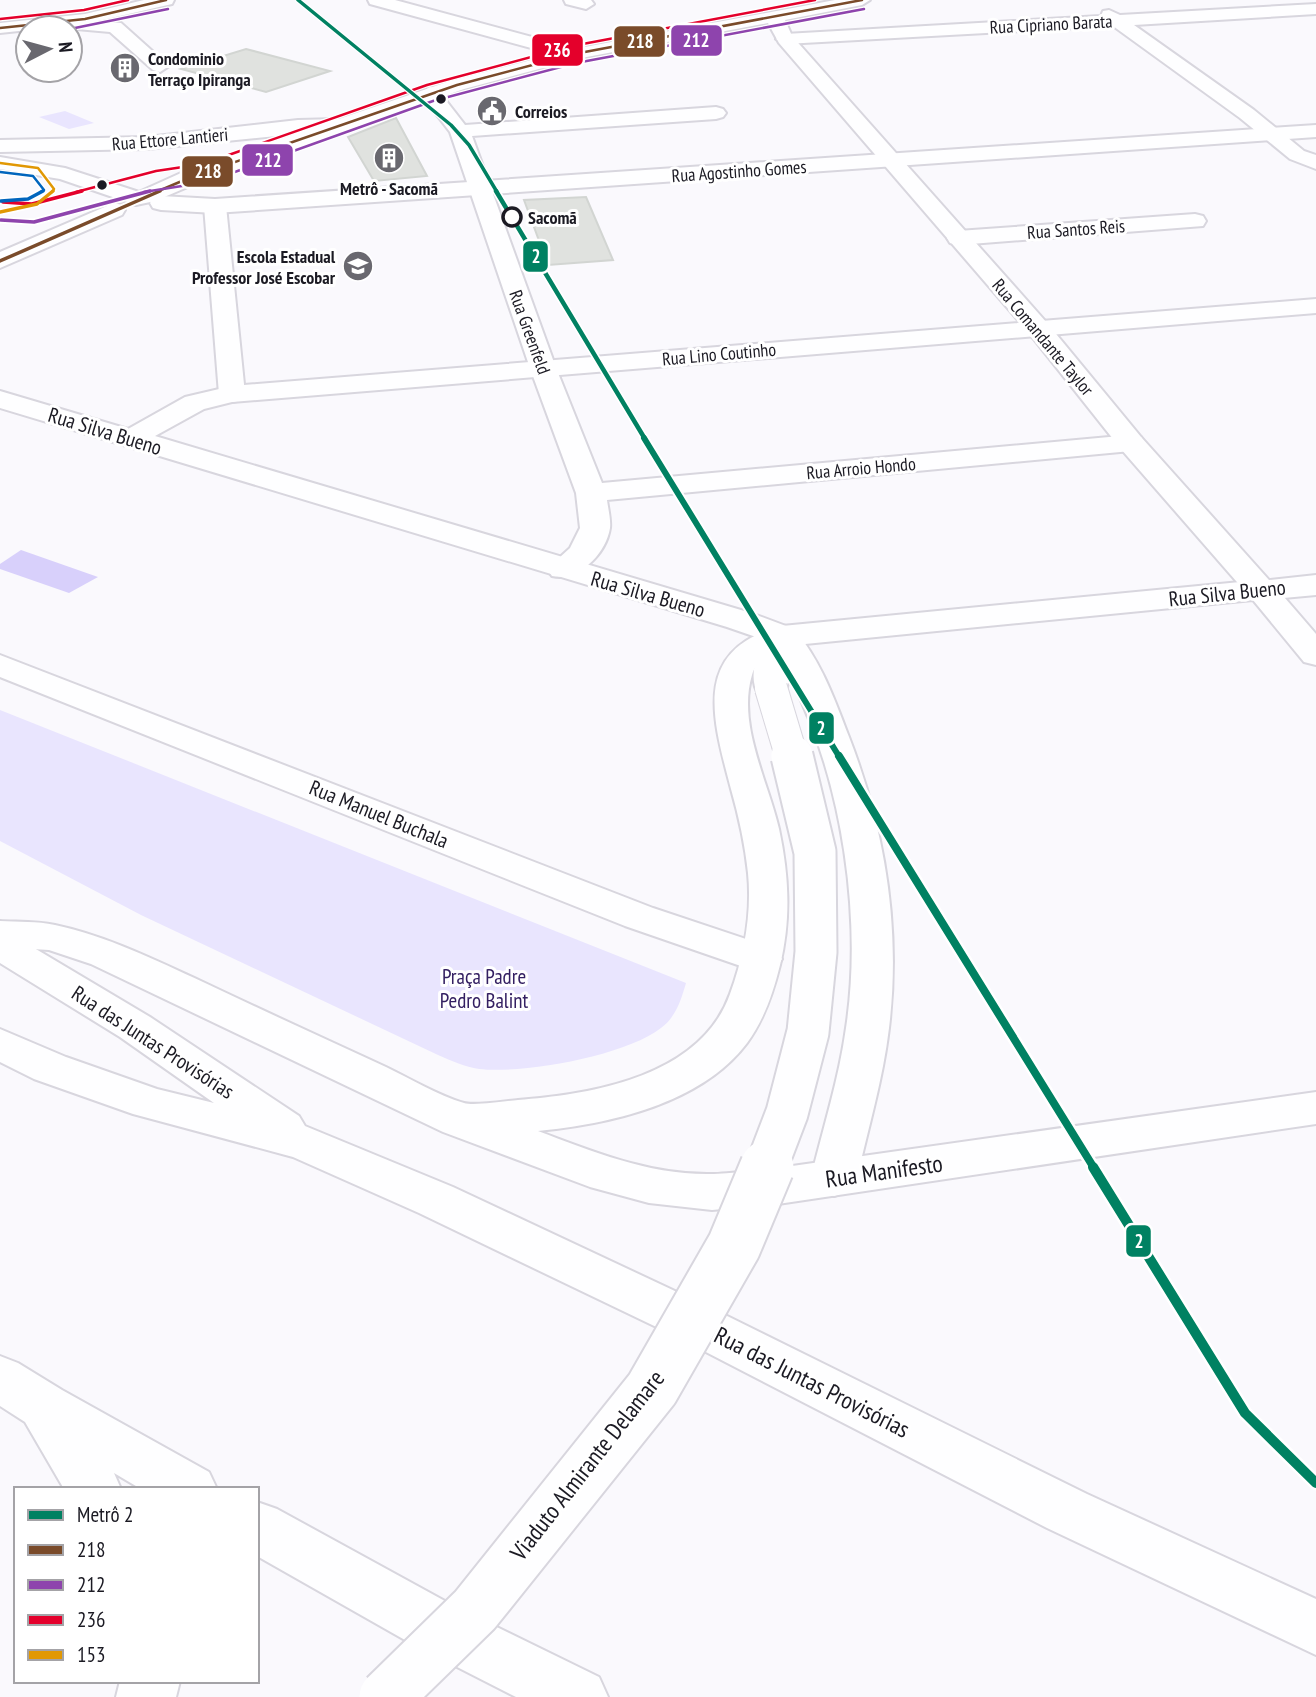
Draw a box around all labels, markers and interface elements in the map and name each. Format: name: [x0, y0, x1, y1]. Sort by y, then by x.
street label: Rua Cipriano Barata: [989, 9, 1113, 39]
north arrow: [14, 14, 84, 84]
line badge: 212: [670, 24, 723, 57]
line badge: 218: [613, 25, 666, 58]
text: 212: [682, 28, 710, 52]
text: 218: [626, 29, 654, 53]
line badge: 236: [531, 33, 584, 67]
text: 236: [543, 38, 571, 62]
text: N: [53, 41, 78, 54]
place label: Condominio Terraço Ipiranga: [148, 47, 251, 91]
building icon: Condominio Terraço Ipiranga: [108, 51, 142, 85]
unlabelled marker: [434, 92, 448, 106]
public building icon: Correios: [475, 94, 509, 128]
place label: Correios: [515, 100, 567, 123]
street label: Rua Ettore Lantieri: [111, 122, 229, 156]
building icon: Metrô - Sacomã: [372, 141, 406, 175]
line badge: 212: [241, 143, 294, 177]
text: 212: [254, 148, 282, 172]
line badge: 218: [181, 155, 234, 188]
street label: Rua Agostinho Gomes: [671, 155, 807, 187]
text: 218: [194, 159, 222, 183]
place label: Metrô - Sacomã: [340, 177, 438, 200]
unlabelled marker: [95, 178, 109, 192]
place label: Sacomã: [528, 206, 577, 229]
marker: Sacomã: [502, 207, 522, 227]
street label: Rua Santos Reis: [1026, 214, 1126, 244]
line badge: 2: [522, 240, 549, 273]
text: 2: [531, 244, 541, 268]
place label: Escola Estadual Professor José Escobar: [192, 245, 336, 289]
school or university icon: Escola Estadual Professor José Escobar: [341, 249, 375, 283]
street label: Rua Comandante Taylor: [987, 274, 1099, 400]
street label: Rua Greenfeld: [504, 287, 556, 377]
street label: Rua Lino Coutinho: [661, 338, 777, 370]
street label: Rua Silva Bueno: [45, 401, 165, 461]
street label: Rua Arroio Hondo: [805, 452, 917, 484]
street label: Rua Silva Bueno: [588, 565, 708, 623]
street label: Rua Silva Bueno: [1167, 573, 1287, 613]
line badge: 2: [808, 711, 835, 745]
text: 2: [816, 716, 826, 740]
street label: Rua Manuel Buchala: [306, 774, 452, 854]
park label: Praça Padre Pedro Balint: [440, 963, 529, 1014]
street label: Rua das Juntas Provisórias: [67, 979, 239, 1105]
street label: Rua Manifesto: [823, 1147, 945, 1195]
line badge: 2: [1125, 1224, 1152, 1258]
text: 2: [1134, 1229, 1144, 1253]
street label: Rua das Juntas Provisórias: [709, 1319, 915, 1445]
street label: Viaduto Almirante Delamare: [502, 1364, 671, 1567]
legend: [14, 1487, 259, 1683]
text: Metrô 2: [77, 1501, 134, 1528]
text: 218: [77, 1536, 105, 1563]
text: 212: [77, 1571, 105, 1598]
text: 236: [77, 1606, 105, 1633]
text: 153: [77, 1641, 105, 1668]

